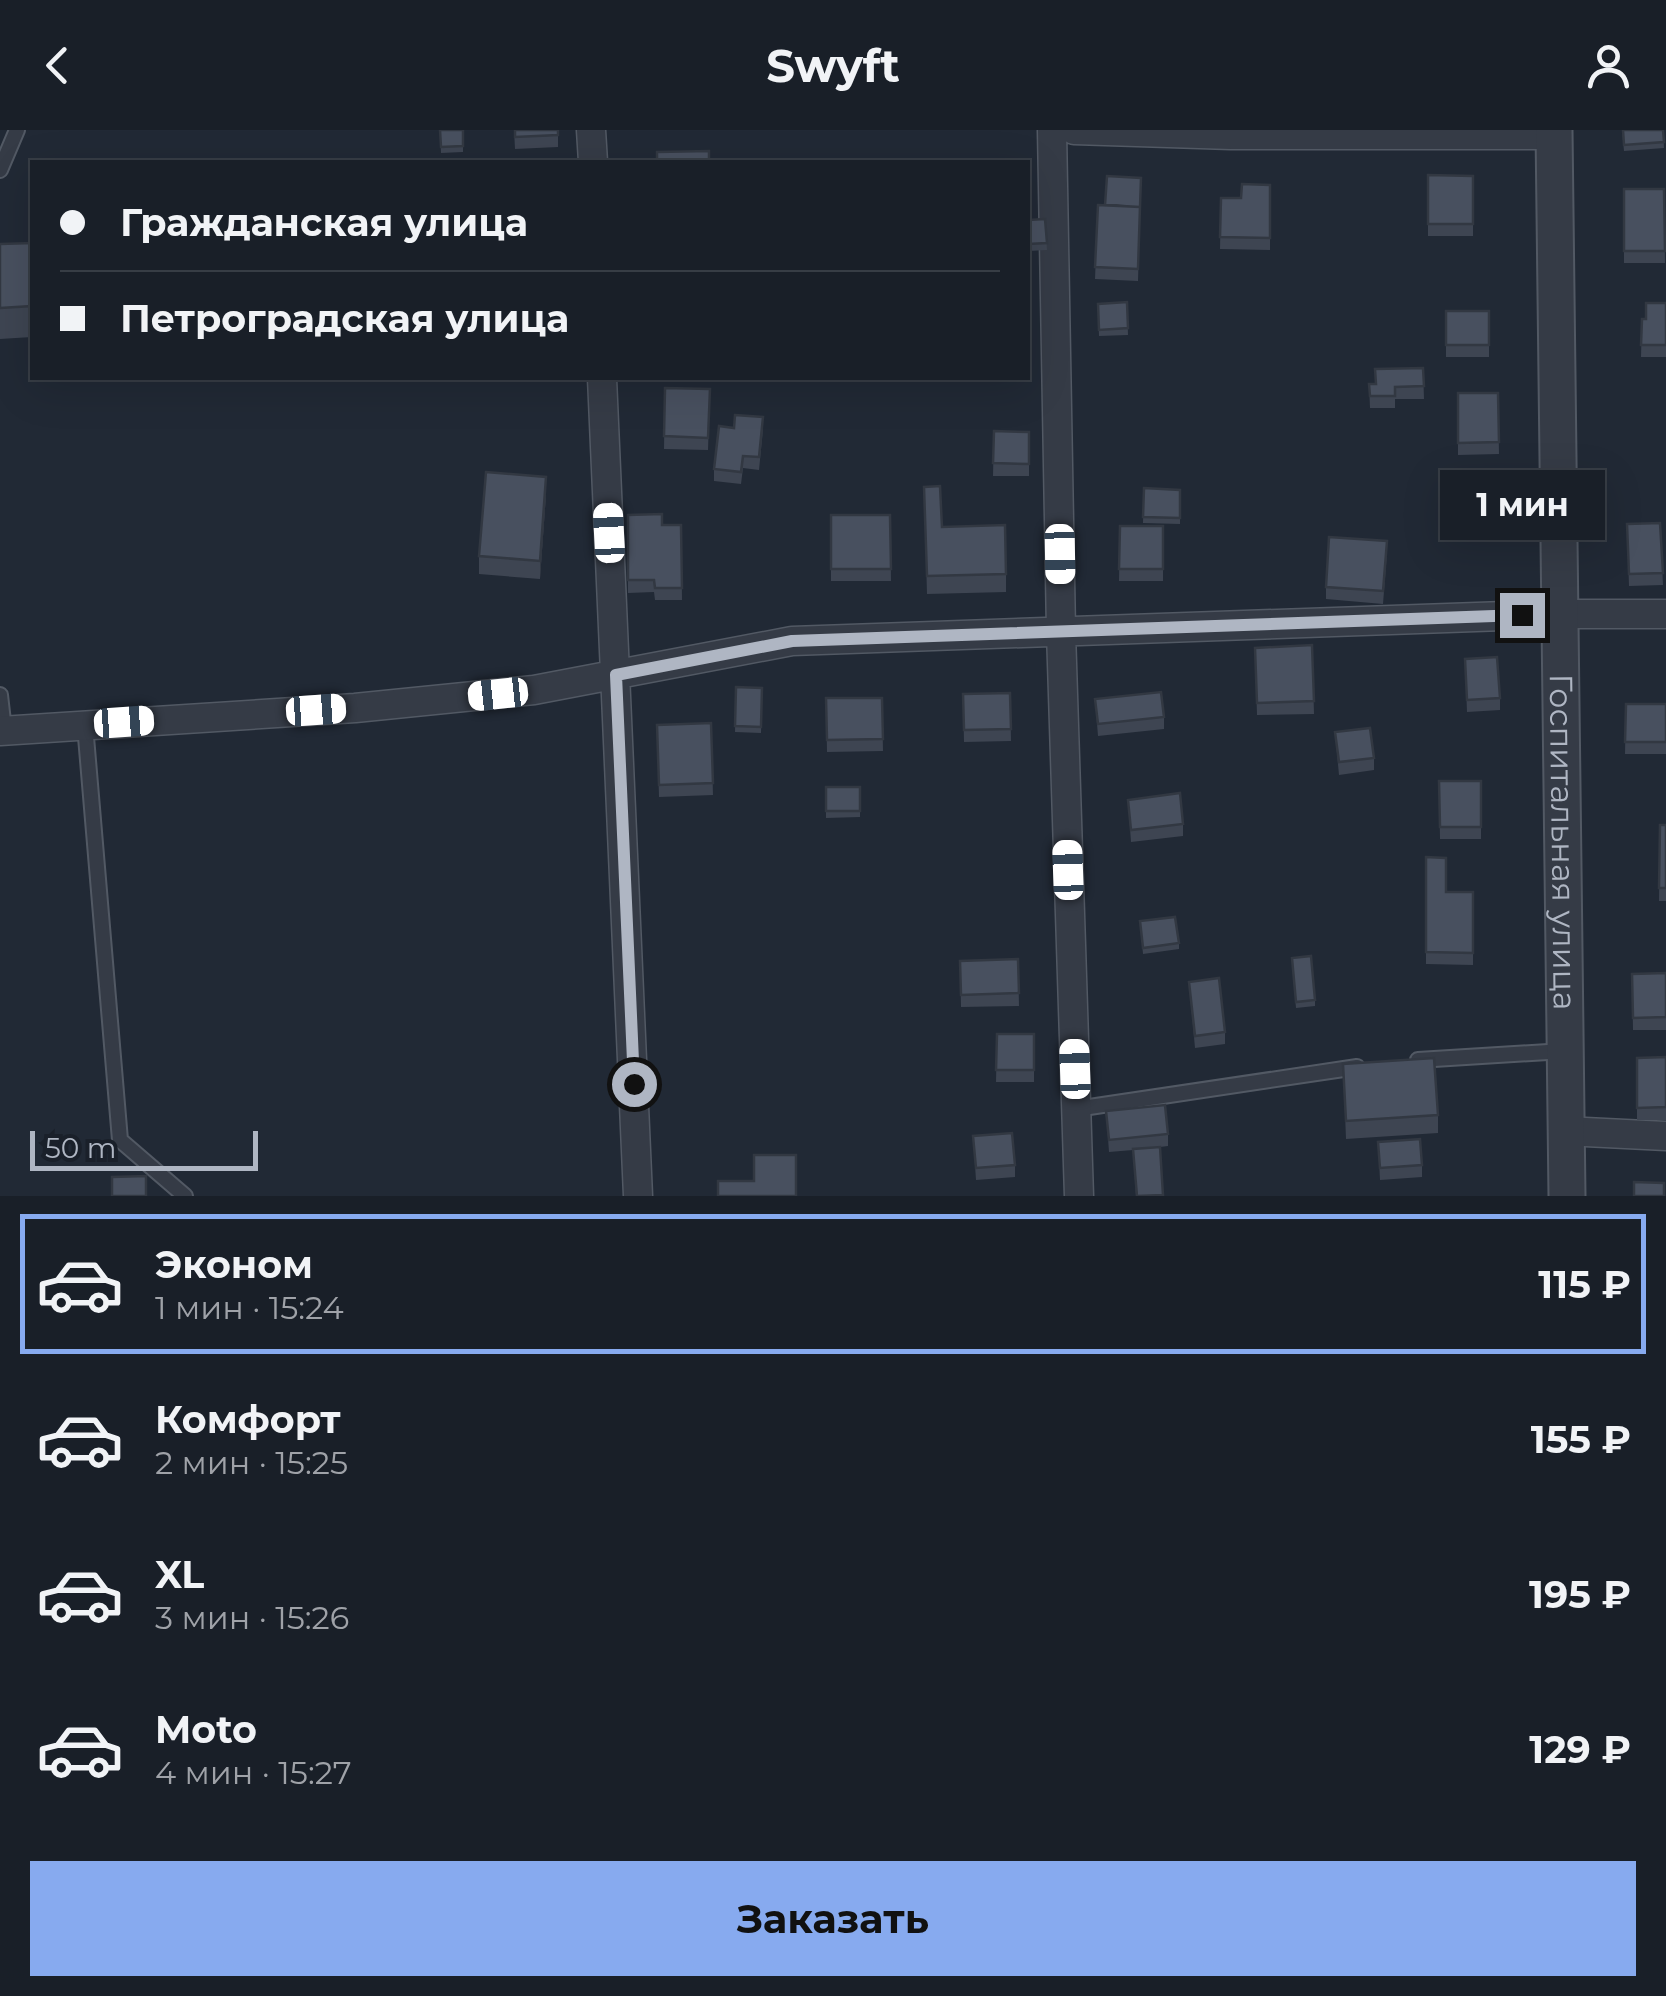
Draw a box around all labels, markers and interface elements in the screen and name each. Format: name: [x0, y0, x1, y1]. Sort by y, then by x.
icon: back: [30, 38, 85, 93]
text: Swyft: [766, 38, 900, 93]
icon: person: [1581, 38, 1636, 93]
text: Гражданская улица: [120, 199, 528, 246]
text: Петроградская улица: [120, 295, 569, 342]
callout: 1 мин: [1440, 470, 1604, 540]
text: 1 мин: [1476, 485, 1569, 524]
car: [592, 502, 626, 564]
car: [1044, 524, 1076, 584]
route end: [1500, 593, 1545, 638]
street label: Госпитальная улица: [1542, 673, 1585, 1010]
car: [467, 676, 529, 712]
car: [285, 693, 347, 727]
car: [93, 705, 155, 739]
car: [1052, 839, 1084, 901]
car: [1059, 1038, 1091, 1100]
route start: [612, 1062, 657, 1107]
scale bar: [30, 1126, 258, 1170]
text: 50 m: [45, 1131, 116, 1165]
icon: car: [35, 1239, 125, 1329]
text: Эконом: [155, 1241, 313, 1288]
text: 115 ₽: [1538, 1261, 1631, 1308]
text: 1 мин · 15:24: [155, 1288, 344, 1327]
icon: car: [35, 1394, 125, 1484]
text: Комфорт: [155, 1396, 341, 1443]
text: 155 ₽: [1531, 1416, 1631, 1463]
text: 2 мин · 15:25: [155, 1443, 348, 1482]
icon: car: [35, 1549, 125, 1639]
text: XL: [155, 1551, 204, 1598]
text: 195 ₽: [1529, 1571, 1631, 1618]
text: 3 мин · 15:26: [155, 1598, 349, 1637]
icon: car: [35, 1704, 125, 1794]
text: Moto: [155, 1706, 257, 1753]
text: 129 ₽: [1529, 1726, 1631, 1773]
text: 4 мин · 15:27: [155, 1753, 352, 1792]
button: Заказать: [30, 1861, 1636, 1976]

